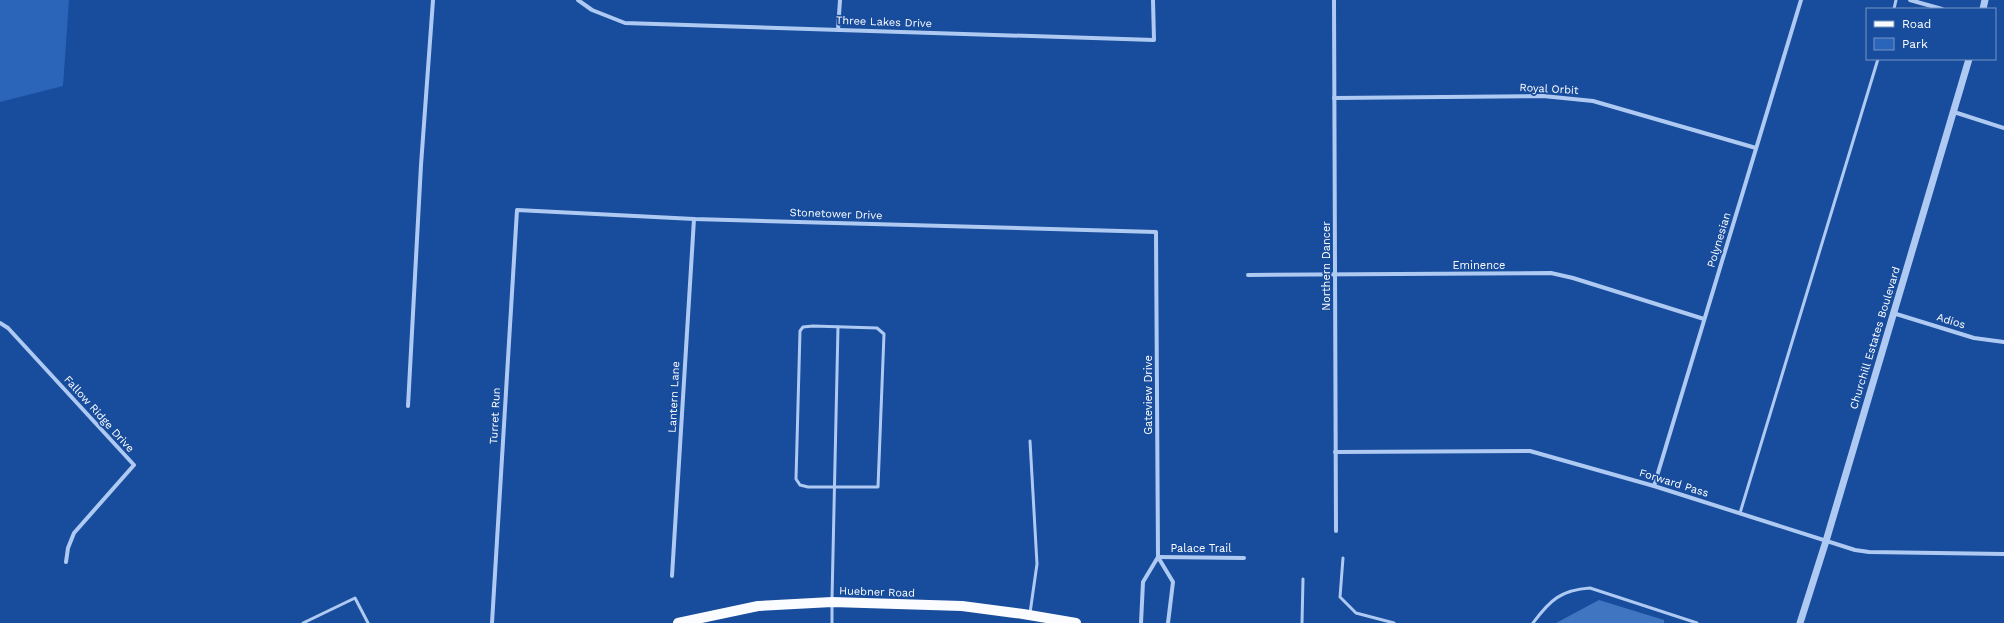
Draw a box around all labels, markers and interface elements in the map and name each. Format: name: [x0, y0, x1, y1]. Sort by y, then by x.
legend: [1866, 8, 1996, 60]
street label: Three Lakes Drive: [836, 14, 932, 30]
text: Road: [1902, 17, 1931, 31]
text: Park: [1902, 37, 1928, 51]
street label: Royal Orbit: [1519, 81, 1579, 97]
street label: Stonetower Drive: [789, 206, 883, 222]
street label: Polynesian: [1704, 211, 1734, 269]
street label: Northern Dancer: [1320, 221, 1333, 311]
street label: Eminence: [1453, 259, 1505, 272]
street label: Churchill Estates Boulevard: [1847, 265, 1903, 411]
street label: Adios: [1935, 310, 1967, 332]
street label: Gateview Drive: [1142, 355, 1155, 435]
street label: Lantern Lane: [666, 361, 682, 433]
street label: Fallow Ridge Drive: [61, 373, 137, 455]
street label: Turret Run: [487, 387, 503, 445]
street label: Forward Pass: [1638, 466, 1711, 500]
street label: Palace Trail: [1170, 542, 1232, 555]
street label: Huebner Road: [839, 584, 915, 600]

